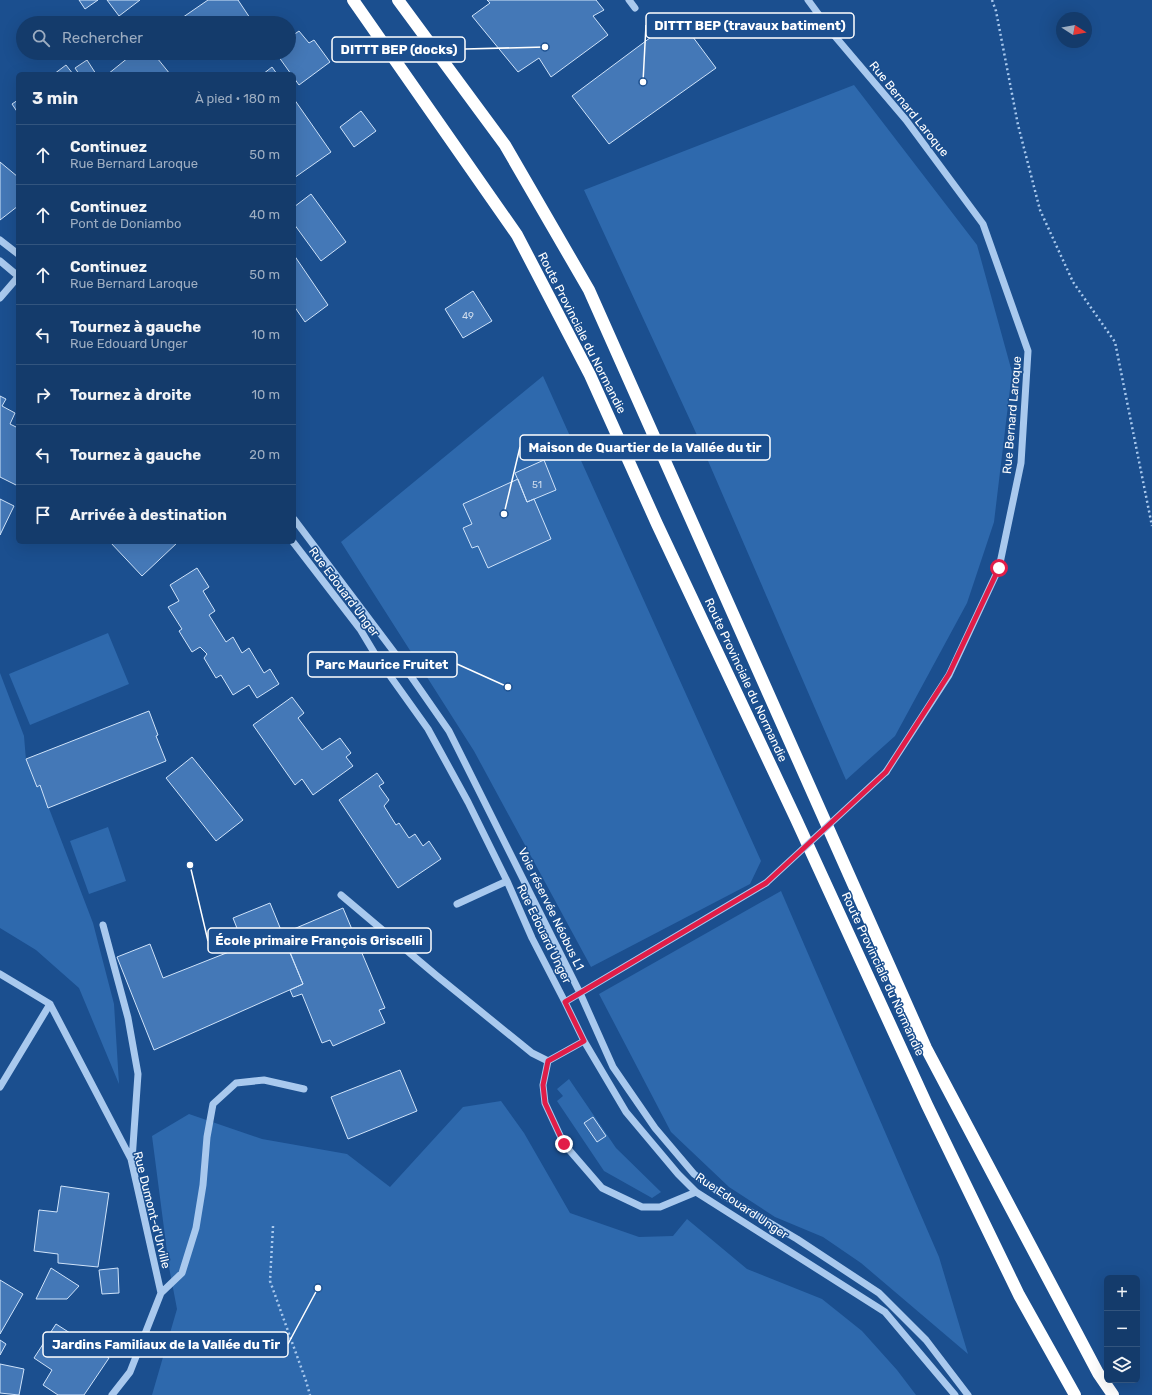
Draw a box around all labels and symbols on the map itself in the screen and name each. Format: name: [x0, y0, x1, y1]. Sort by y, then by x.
north arrow: [1056, 12, 1092, 48]
callout: DITTT BEP (travaux batiment): [646, 13, 854, 38]
text: DITTT BEP (travaux batiment): [654, 18, 846, 33]
callout: DITTT BEP (docks): [332, 37, 465, 62]
text: DITTT BEP (docks): [341, 42, 457, 57]
street label: Rue Bernard Laroque: [866, 59, 952, 160]
street label: Route Provinciale du Normandie: [535, 250, 629, 416]
house number: 49: [462, 310, 474, 322]
street label: Rue Bernard Laroque: [1000, 355, 1024, 475]
callout: Maison de Quartier de la Vallée du tir: [520, 435, 770, 460]
text: Maison de Quartier de la Vallée du tir: [528, 440, 762, 455]
house number: 51: [532, 479, 542, 491]
street label: Rue Edouard Unger: [306, 544, 382, 640]
route start: [990, 559, 1008, 577]
street label: Route Provinciale du Normandie: [702, 596, 790, 764]
callout: Parc Maurice Fruitet: [308, 652, 457, 677]
text: Parc Maurice Fruitet: [316, 657, 448, 672]
street label: Voie réservée Néobus L1: [515, 845, 587, 973]
street label: Rue Edouard Unger: [514, 882, 574, 986]
street label: Route Provinciale du Normandie: [839, 890, 927, 1058]
callout: École primaire François Griscelli: [208, 928, 431, 953]
text: École primaire François Griscelli: [215, 933, 423, 948]
route end: [555, 1135, 573, 1153]
street label: Rue Dumont-d'Urville: [131, 1150, 173, 1270]
street label: Rue Edouard Unger: [693, 1170, 791, 1242]
callout: Jardins Familiaux de la Vallée du Tir: [43, 1332, 288, 1357]
text: Jardins Familiaux de la Vallée du Tir: [52, 1337, 280, 1352]

